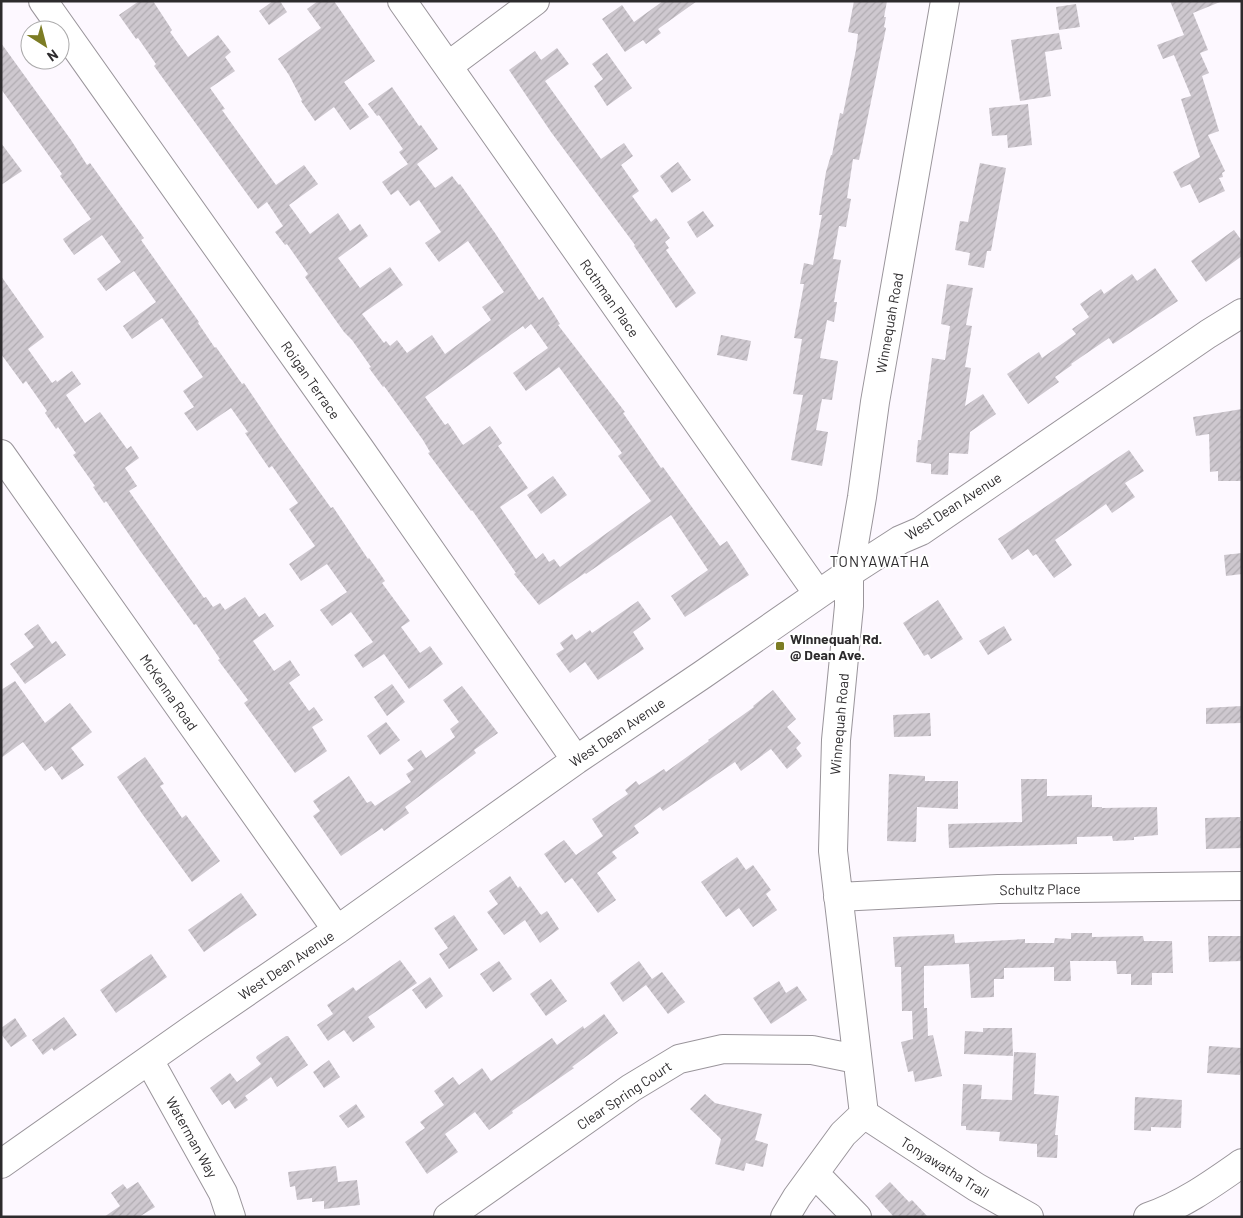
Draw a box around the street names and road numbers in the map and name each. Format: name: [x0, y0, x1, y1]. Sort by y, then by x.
street label: Rothman Place: [577, 256, 643, 340]
street label: Winnequah Road: [872, 271, 906, 375]
street label: Roigan Terrace: [278, 338, 344, 422]
street label: West Dean Avenue: [902, 468, 1004, 544]
street label: McKenna Road: [136, 651, 202, 733]
street label: Winnequah Road: [826, 672, 852, 776]
street label: West Dean Avenue: [566, 694, 668, 770]
street label: Schultz Place: [999, 880, 1081, 898]
street label: West Dean Avenue: [235, 927, 337, 1003]
street label: Clear Spring Court: [573, 1057, 675, 1133]
street label: Waterman Way: [163, 1093, 222, 1181]
street label: Tonyawatha Trail: [898, 1133, 992, 1201]

